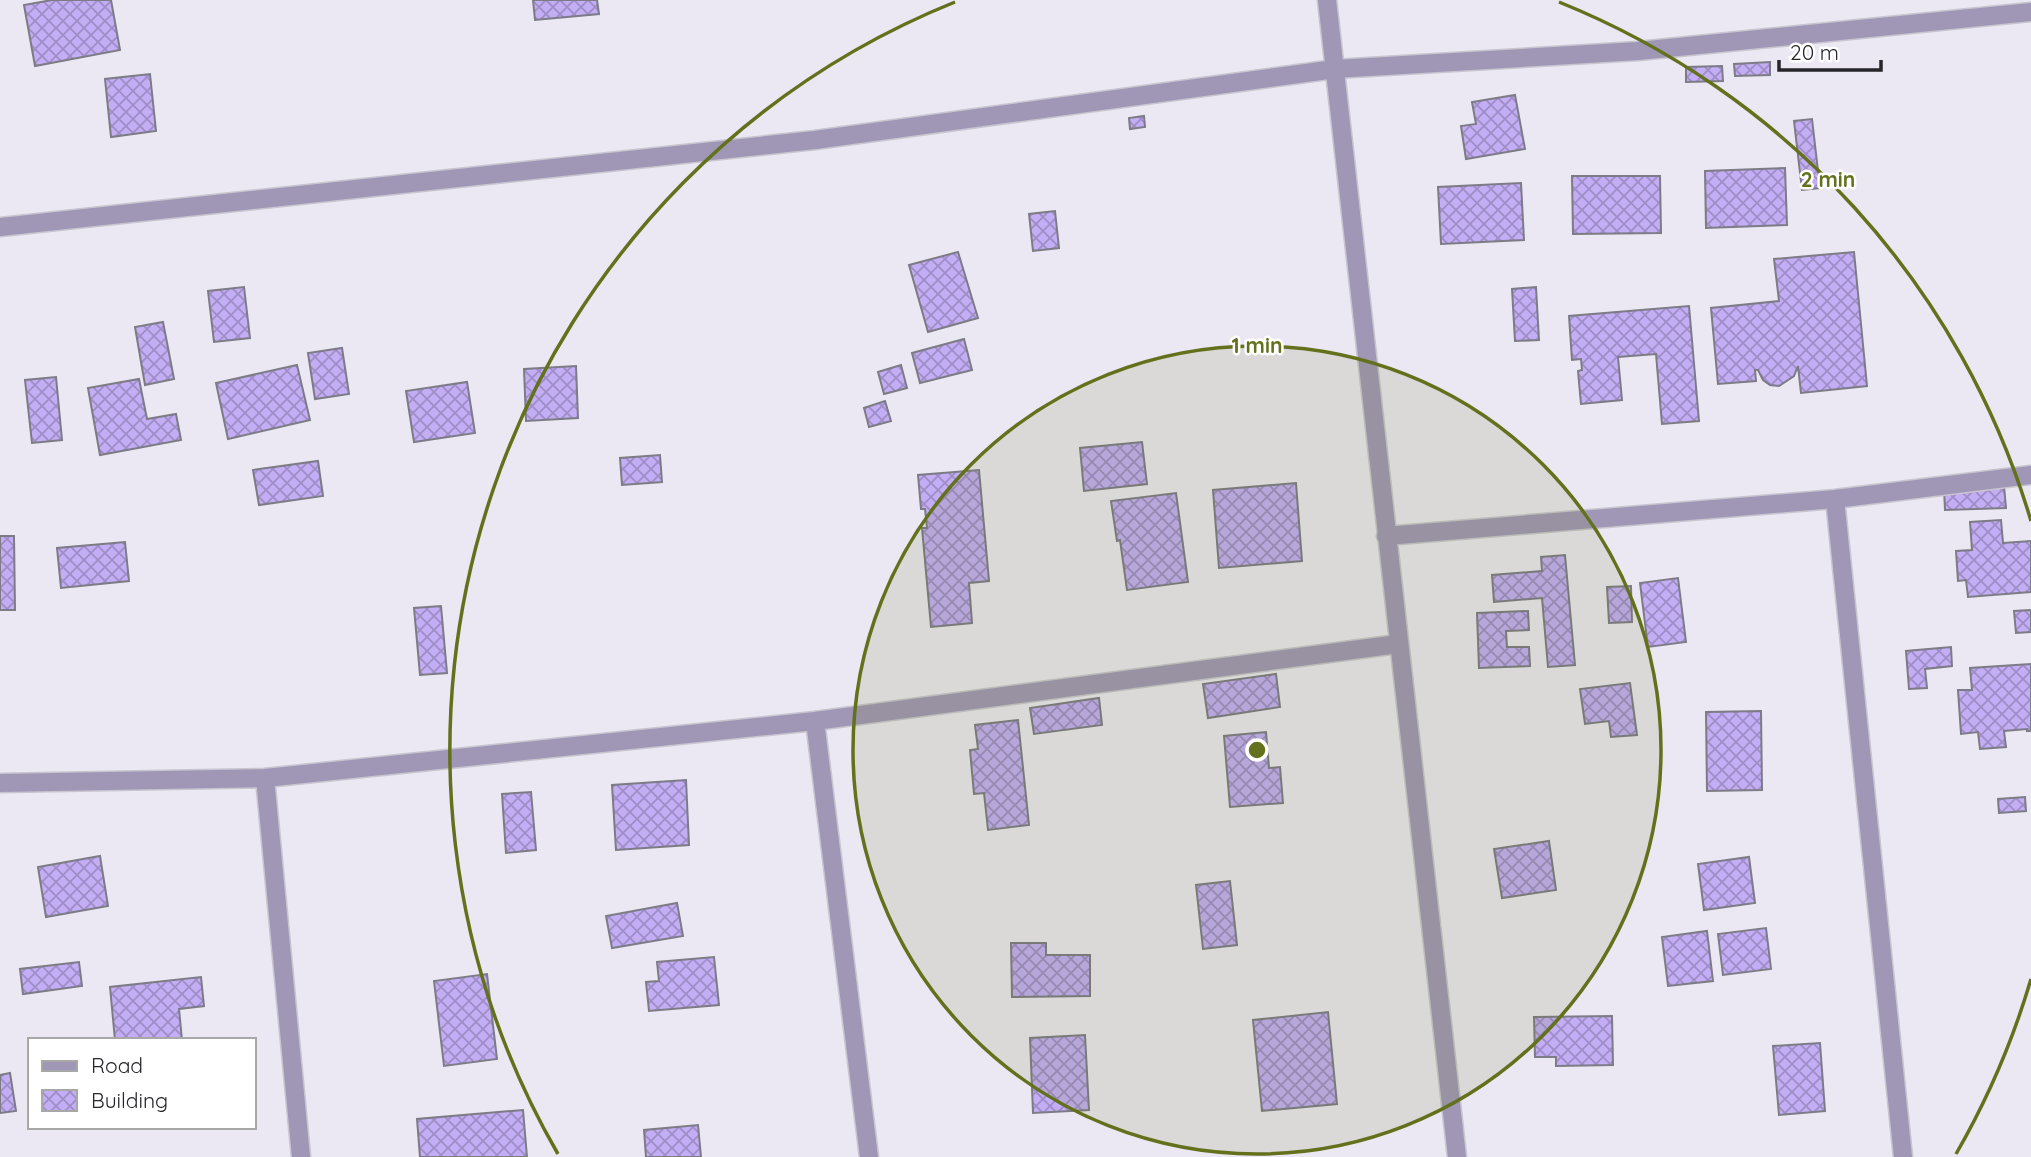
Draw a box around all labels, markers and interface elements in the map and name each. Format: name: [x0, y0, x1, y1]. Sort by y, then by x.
scale bar: [1779, 28, 1881, 72]
text: 20 m: [1790, 39, 1839, 65]
text: 2 min: [1801, 166, 1855, 192]
text: 1 min: [1232, 332, 1282, 358]
centre of rings: [1245, 738, 1269, 762]
legend: [28, 1038, 256, 1129]
text: Road: [91, 1052, 143, 1078]
text: Building: [91, 1087, 168, 1113]

